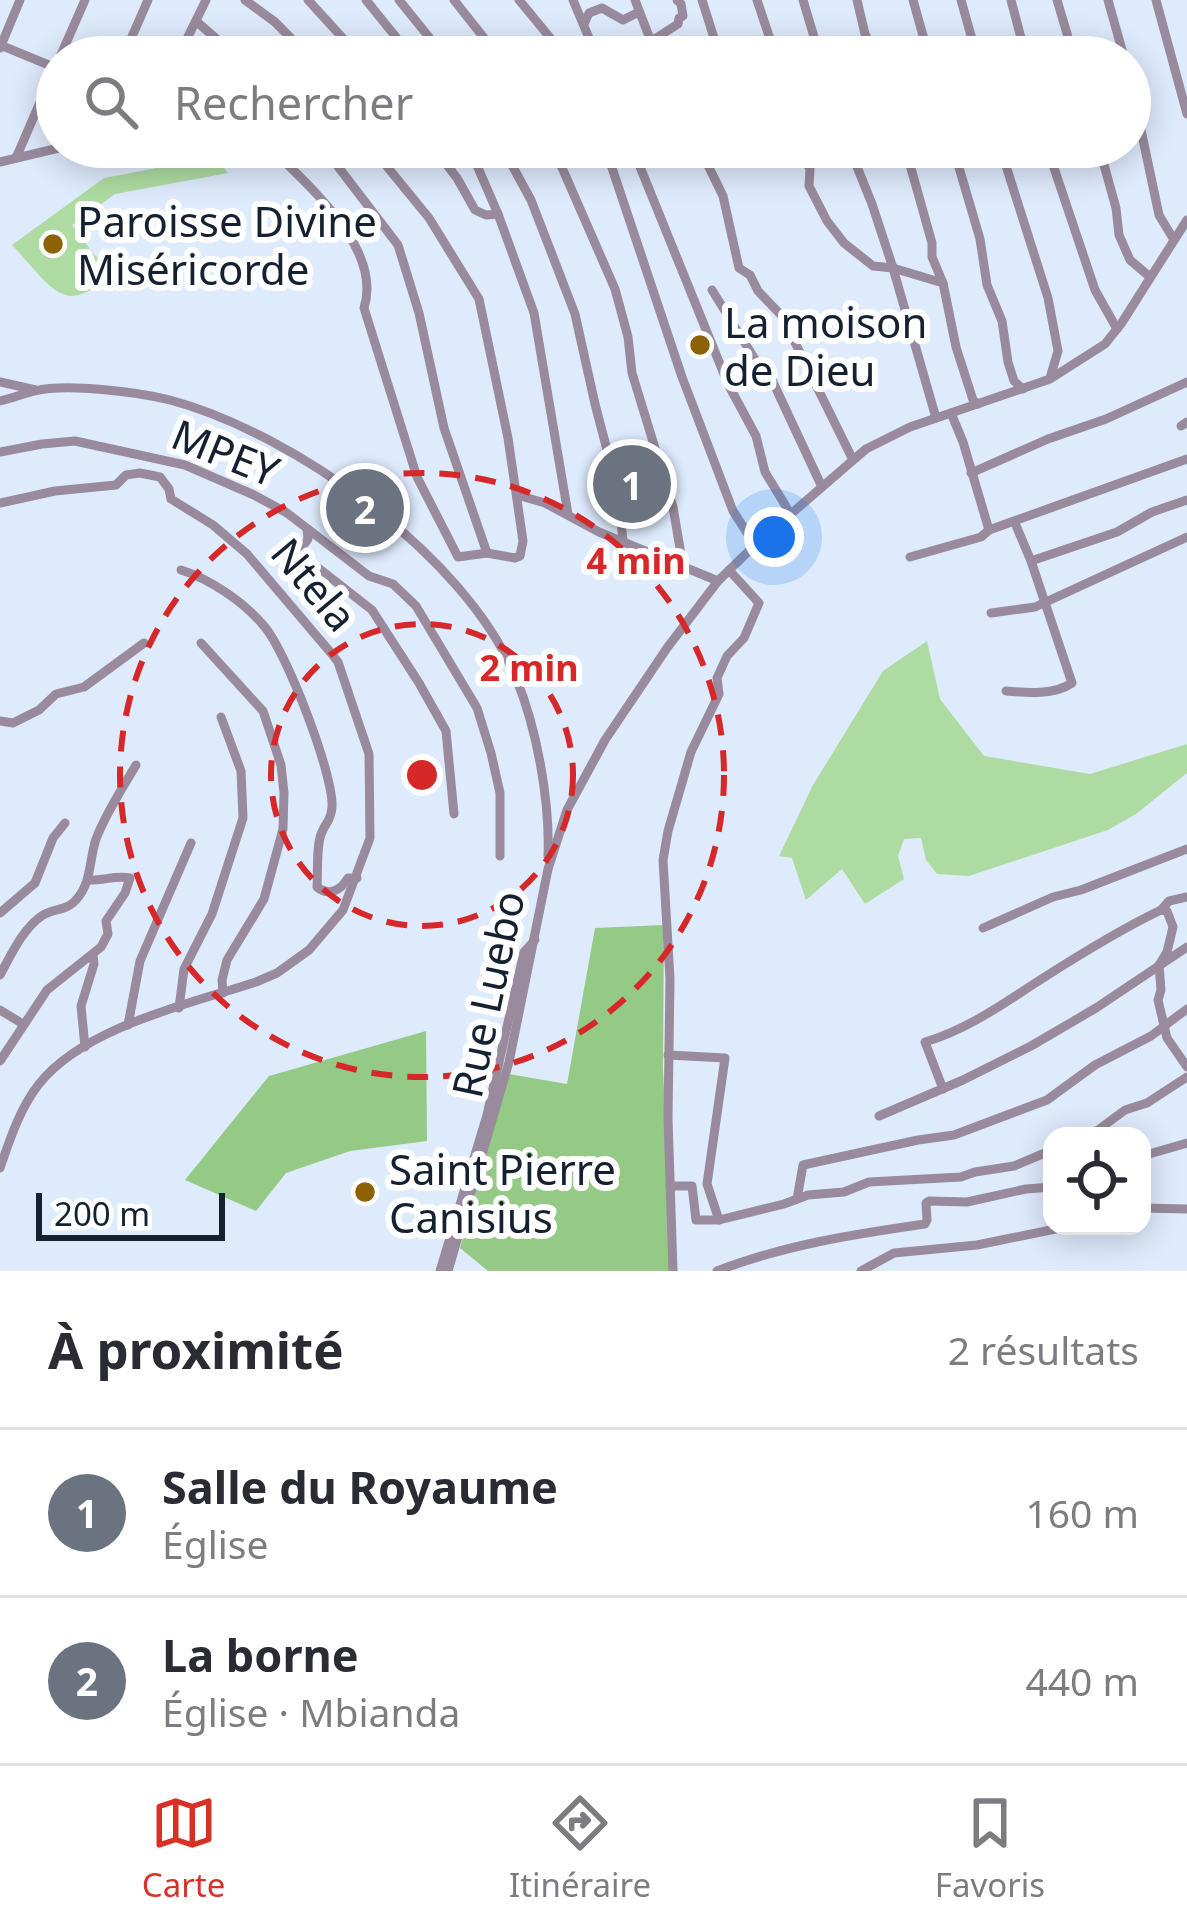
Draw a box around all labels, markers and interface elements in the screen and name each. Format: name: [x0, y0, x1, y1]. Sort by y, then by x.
search box: [36, 36, 1151, 168]
icon: search: [78, 69, 144, 135]
text: Rechercher: [174, 72, 413, 133]
place label: Paroisse Divine Miséricorde: [77, 192, 377, 297]
marker: Paroisse Divine Miséricorde: [40, 231, 66, 257]
place label: La moison de Dieu: [724, 293, 928, 398]
marker: La moison de Dieu: [687, 332, 713, 358]
street label: MPEY: [164, 405, 288, 499]
pin: 1: [593, 439, 671, 529]
pin: 2: [326, 463, 404, 553]
your location: [744, 507, 804, 567]
street label: Ntela: [259, 525, 371, 643]
text: 4 min: [586, 536, 686, 585]
text: 2 min: [479, 643, 579, 692]
centre of rings: [401, 754, 443, 796]
street label: Rue Luebo: [437, 886, 537, 1102]
map controls: [1043, 1127, 1151, 1235]
button: locate: [1043, 1127, 1151, 1235]
place label: Saint Pierre Canisius: [389, 1140, 616, 1245]
marker: Saint Pierre Canisius: [352, 1179, 378, 1205]
scale bar: [36, 1187, 225, 1240]
text: 200 m: [54, 1191, 150, 1236]
text: À proximité: [48, 1314, 344, 1384]
text: 2 résultats: [948, 1323, 1139, 1376]
text: Salle du Royaume: [162, 1456, 558, 1517]
text: 1: [76, 1486, 98, 1539]
text: 160 m: [1025, 1486, 1139, 1539]
text: Église: [162, 1517, 268, 1570]
text: La borne: [162, 1624, 359, 1685]
text: 2: [76, 1654, 98, 1707]
text: 440 m: [1025, 1654, 1139, 1707]
text: Église · Mbianda: [162, 1685, 460, 1738]
tab: Carte: [142, 1790, 225, 1907]
tab: Itinéraire: [509, 1790, 651, 1907]
tab: Favoris: [935, 1790, 1045, 1907]

